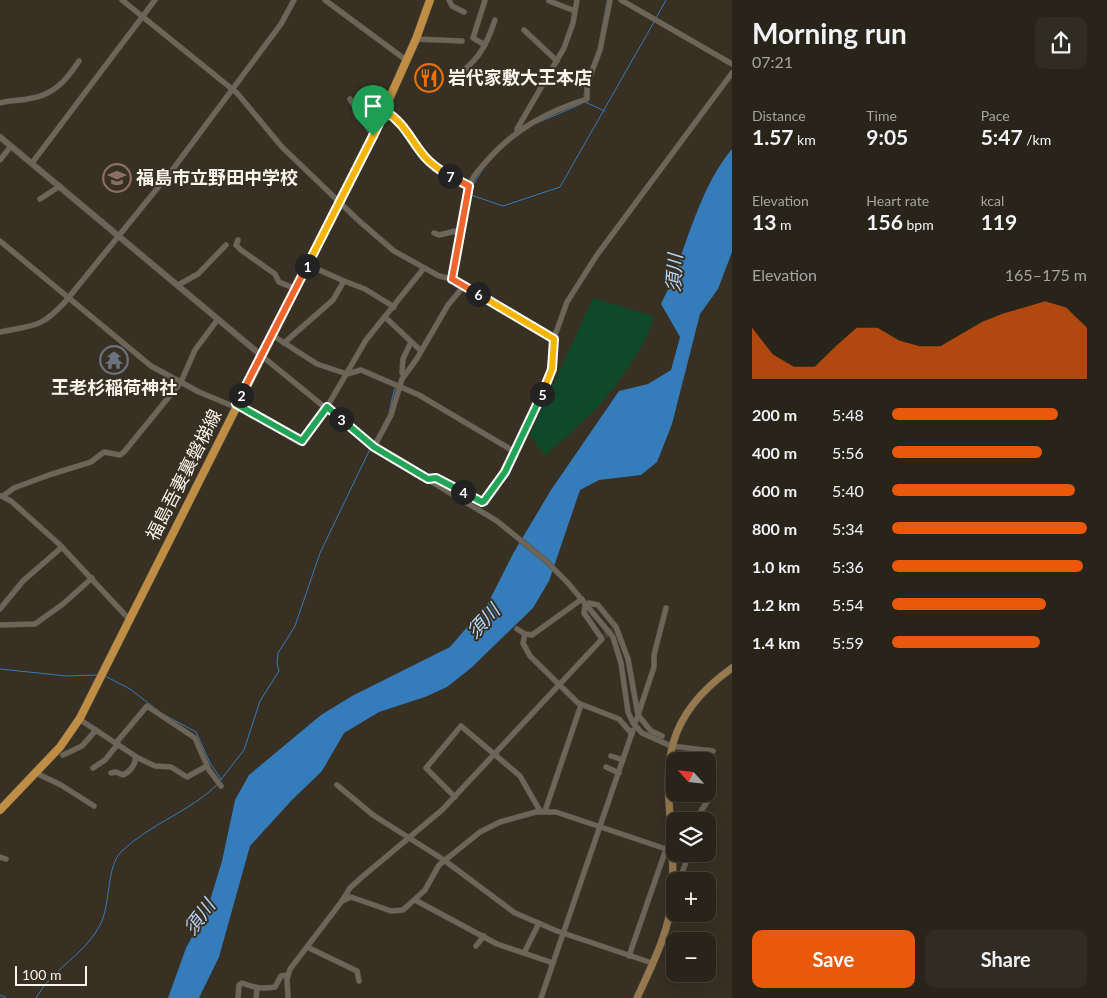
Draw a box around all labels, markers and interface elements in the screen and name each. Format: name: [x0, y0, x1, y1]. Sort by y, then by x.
text: Morning run: [752, 16, 907, 50]
button: share: [1035, 17, 1087, 69]
text: 07:21: [752, 52, 793, 71]
restaurant icon: 岩代家敷大王本店: [414, 63, 444, 93]
place label: 岩代家敷大王本店: [448, 66, 592, 88]
pin: [352, 85, 394, 136]
icon: arrive: [359, 92, 387, 120]
text: Distance: [752, 107, 806, 124]
text: Time: [866, 107, 897, 124]
text: Pace: [981, 107, 1010, 124]
text: 1.57: [752, 124, 794, 149]
text: 9:05: [866, 124, 908, 149]
text: 5:47: [981, 124, 1023, 149]
text: km: [794, 131, 816, 148]
text: /km: [1023, 131, 1051, 148]
school or university icon: 福島市立野田中学校: [102, 163, 132, 193]
pin: 7: [438, 164, 462, 188]
place label: 福島市立野田中学校: [136, 166, 298, 188]
text: 7: [446, 168, 455, 185]
text: Elevation: [752, 192, 809, 209]
text: Heart rate: [866, 192, 929, 209]
text: kcal: [981, 192, 1004, 209]
text: 13: [752, 209, 776, 234]
text: 156: [866, 209, 903, 234]
text: 119: [981, 209, 1017, 234]
text: m: [776, 216, 791, 233]
text: bpm: [903, 216, 934, 233]
water label: 須川: [661, 251, 686, 293]
pin: 1: [294, 254, 320, 278]
text: 1: [303, 258, 312, 275]
text: Elevation: [752, 265, 817, 284]
text: 165–175 m: [1005, 265, 1087, 284]
pin: 6: [466, 282, 490, 306]
text: 6: [474, 286, 483, 303]
temple icon: 王老杉稲荷神社: [99, 345, 129, 375]
place label: 王老杉稲荷神社: [51, 376, 177, 398]
pin: 2: [228, 382, 254, 408]
pin: 5: [530, 382, 554, 406]
text: 5: [538, 386, 547, 403]
text: 2: [237, 387, 246, 404]
street label: 福島吾妻裏磐梯線: [141, 405, 226, 544]
text: 200 m: [752, 405, 797, 424]
text: 5:48: [832, 405, 864, 424]
pin: 3: [328, 406, 354, 432]
text: 3: [337, 411, 346, 428]
text: 400 m: [752, 443, 797, 462]
text: 5:56: [832, 443, 864, 462]
pin: 4: [450, 480, 476, 504]
text: 600 m: [752, 481, 797, 500]
text: 5:40: [832, 481, 864, 500]
text: 4: [459, 484, 468, 501]
text: 800 m: [752, 519, 797, 538]
text: 5:34: [832, 519, 864, 538]
text: 1.0 km: [752, 557, 800, 576]
text: 5:36: [832, 557, 864, 576]
text: 1.2 km: [752, 595, 800, 614]
text: 5:54: [832, 595, 864, 614]
water label: 須川: [461, 597, 505, 642]
text: 1.4 km: [752, 633, 800, 652]
text: 5:59: [832, 633, 864, 652]
north arrow: [666, 752, 716, 802]
map controls: [666, 752, 716, 982]
button: layers: [666, 812, 716, 862]
button: +: [666, 872, 716, 922]
water label: 須川: [178, 893, 220, 939]
button: Save: [752, 930, 915, 988]
button: Share: [925, 930, 1087, 988]
button: −: [666, 932, 716, 982]
scale bar: [15, 963, 88, 986]
text: 100 m: [22, 966, 61, 983]

